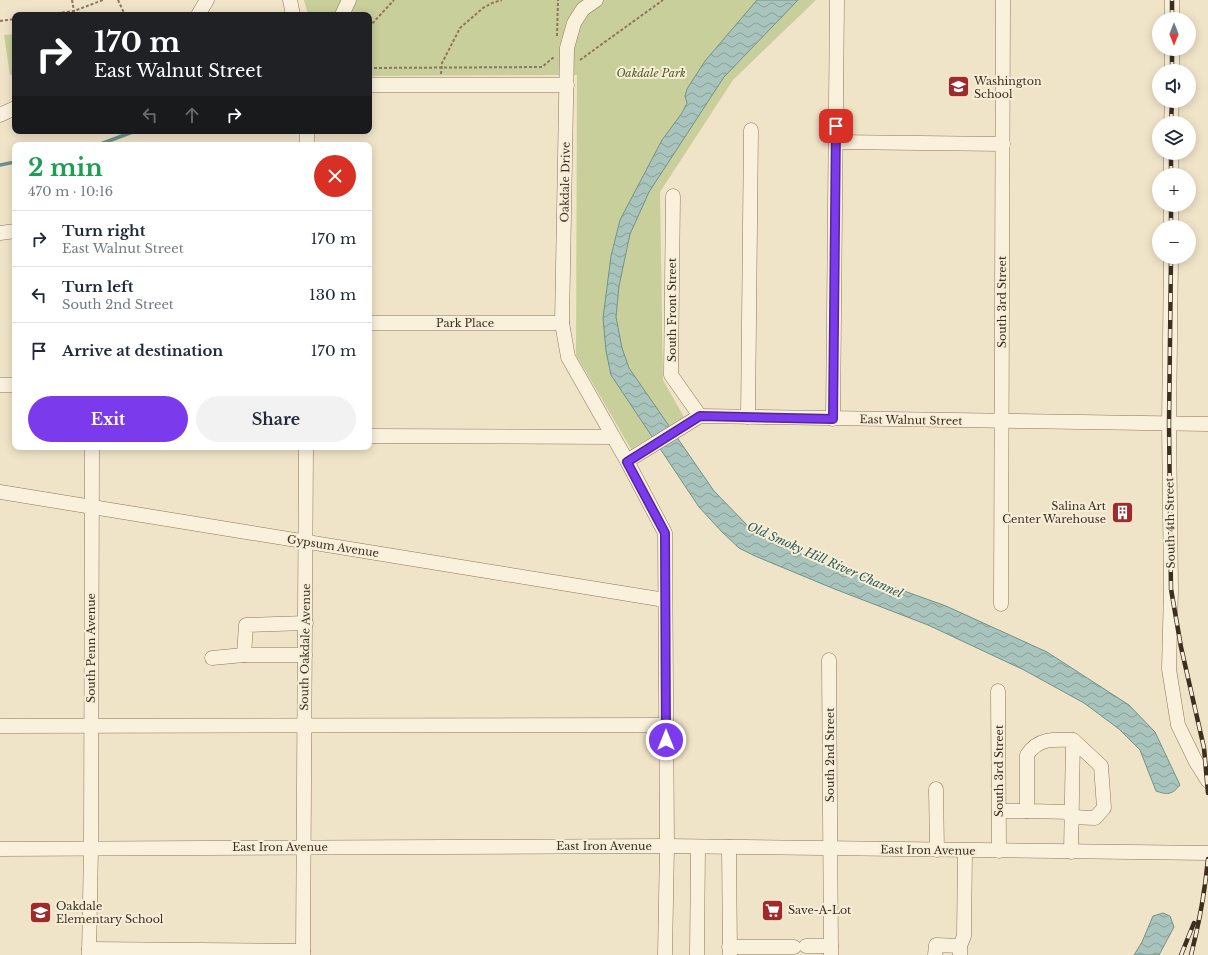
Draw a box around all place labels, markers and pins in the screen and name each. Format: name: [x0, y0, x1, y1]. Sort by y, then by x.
school or university icon: Washington School: [945, 74, 971, 100]
place label: Washington School: [973, 74, 1042, 101]
pin: [819, 109, 853, 143]
place label: Salina Art Center Warehouse: [1002, 499, 1107, 526]
building icon: Salina Art Center Warehouse: [1109, 499, 1135, 525]
supermarket icon: Save-A-Lot: [759, 897, 785, 923]
school or university icon: Oakdale Elementary School: [28, 899, 54, 925]
place label: Oakdale Elementary School: [56, 899, 164, 926]
place label: Save-A-Lot: [788, 903, 852, 917]

